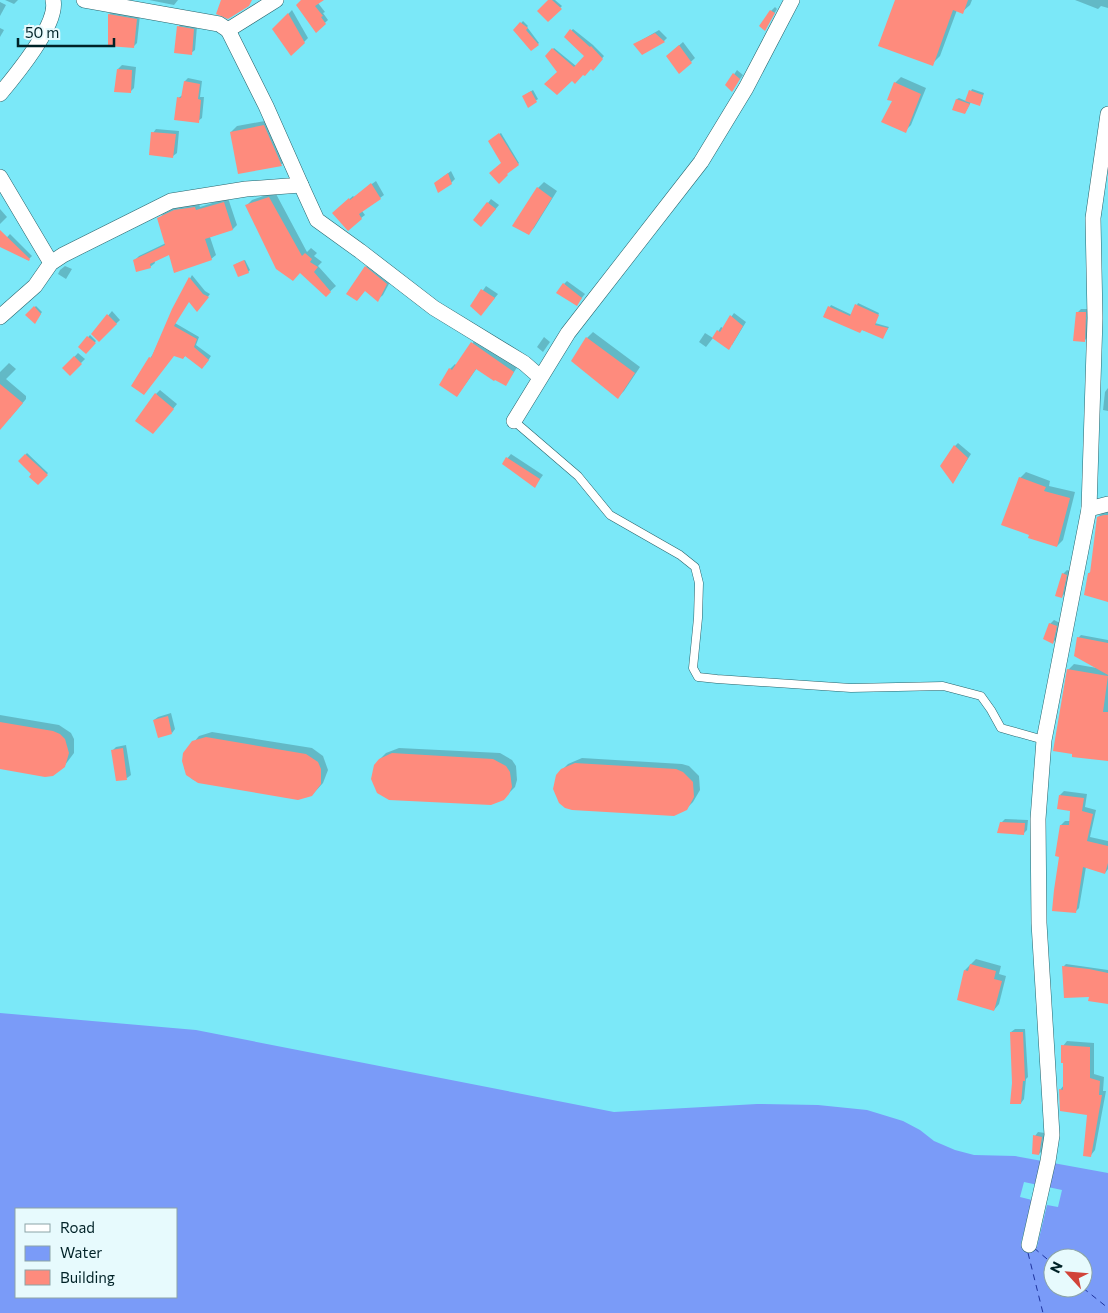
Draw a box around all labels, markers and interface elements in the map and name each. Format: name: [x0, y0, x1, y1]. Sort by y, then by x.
scale bar: [18, 15, 114, 47]
text: 50 m: [25, 23, 59, 41]
legend: [15, 1208, 178, 1298]
text: Road: [60, 1218, 95, 1236]
text: Water: [60, 1243, 102, 1261]
north arrow: [1043, 1248, 1093, 1298]
text: N: [1046, 1259, 1066, 1276]
text: Building: [60, 1268, 115, 1286]

